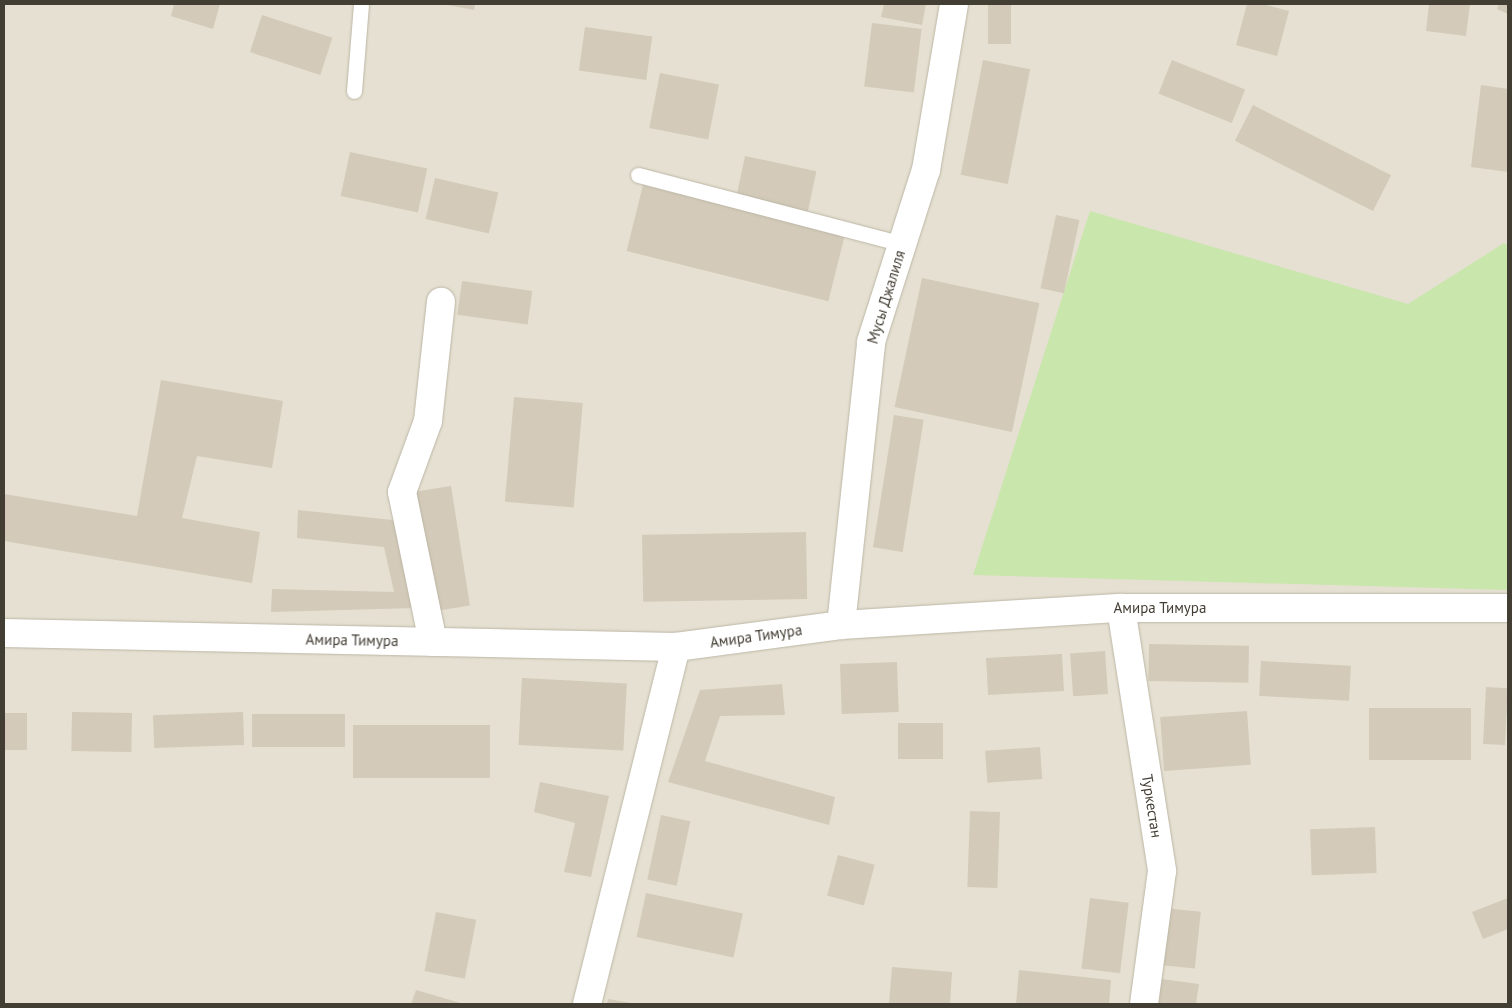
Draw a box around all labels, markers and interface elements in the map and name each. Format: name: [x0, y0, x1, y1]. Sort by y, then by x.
street label: Мусы Джалиля: [863, 248, 909, 346]
street label: Амира Тимура: [1113, 599, 1207, 617]
street label: Амира Тимура: [709, 621, 803, 651]
street label: Амира Тимура: [305, 630, 399, 650]
street label: Туркестан: [1138, 773, 1166, 839]

